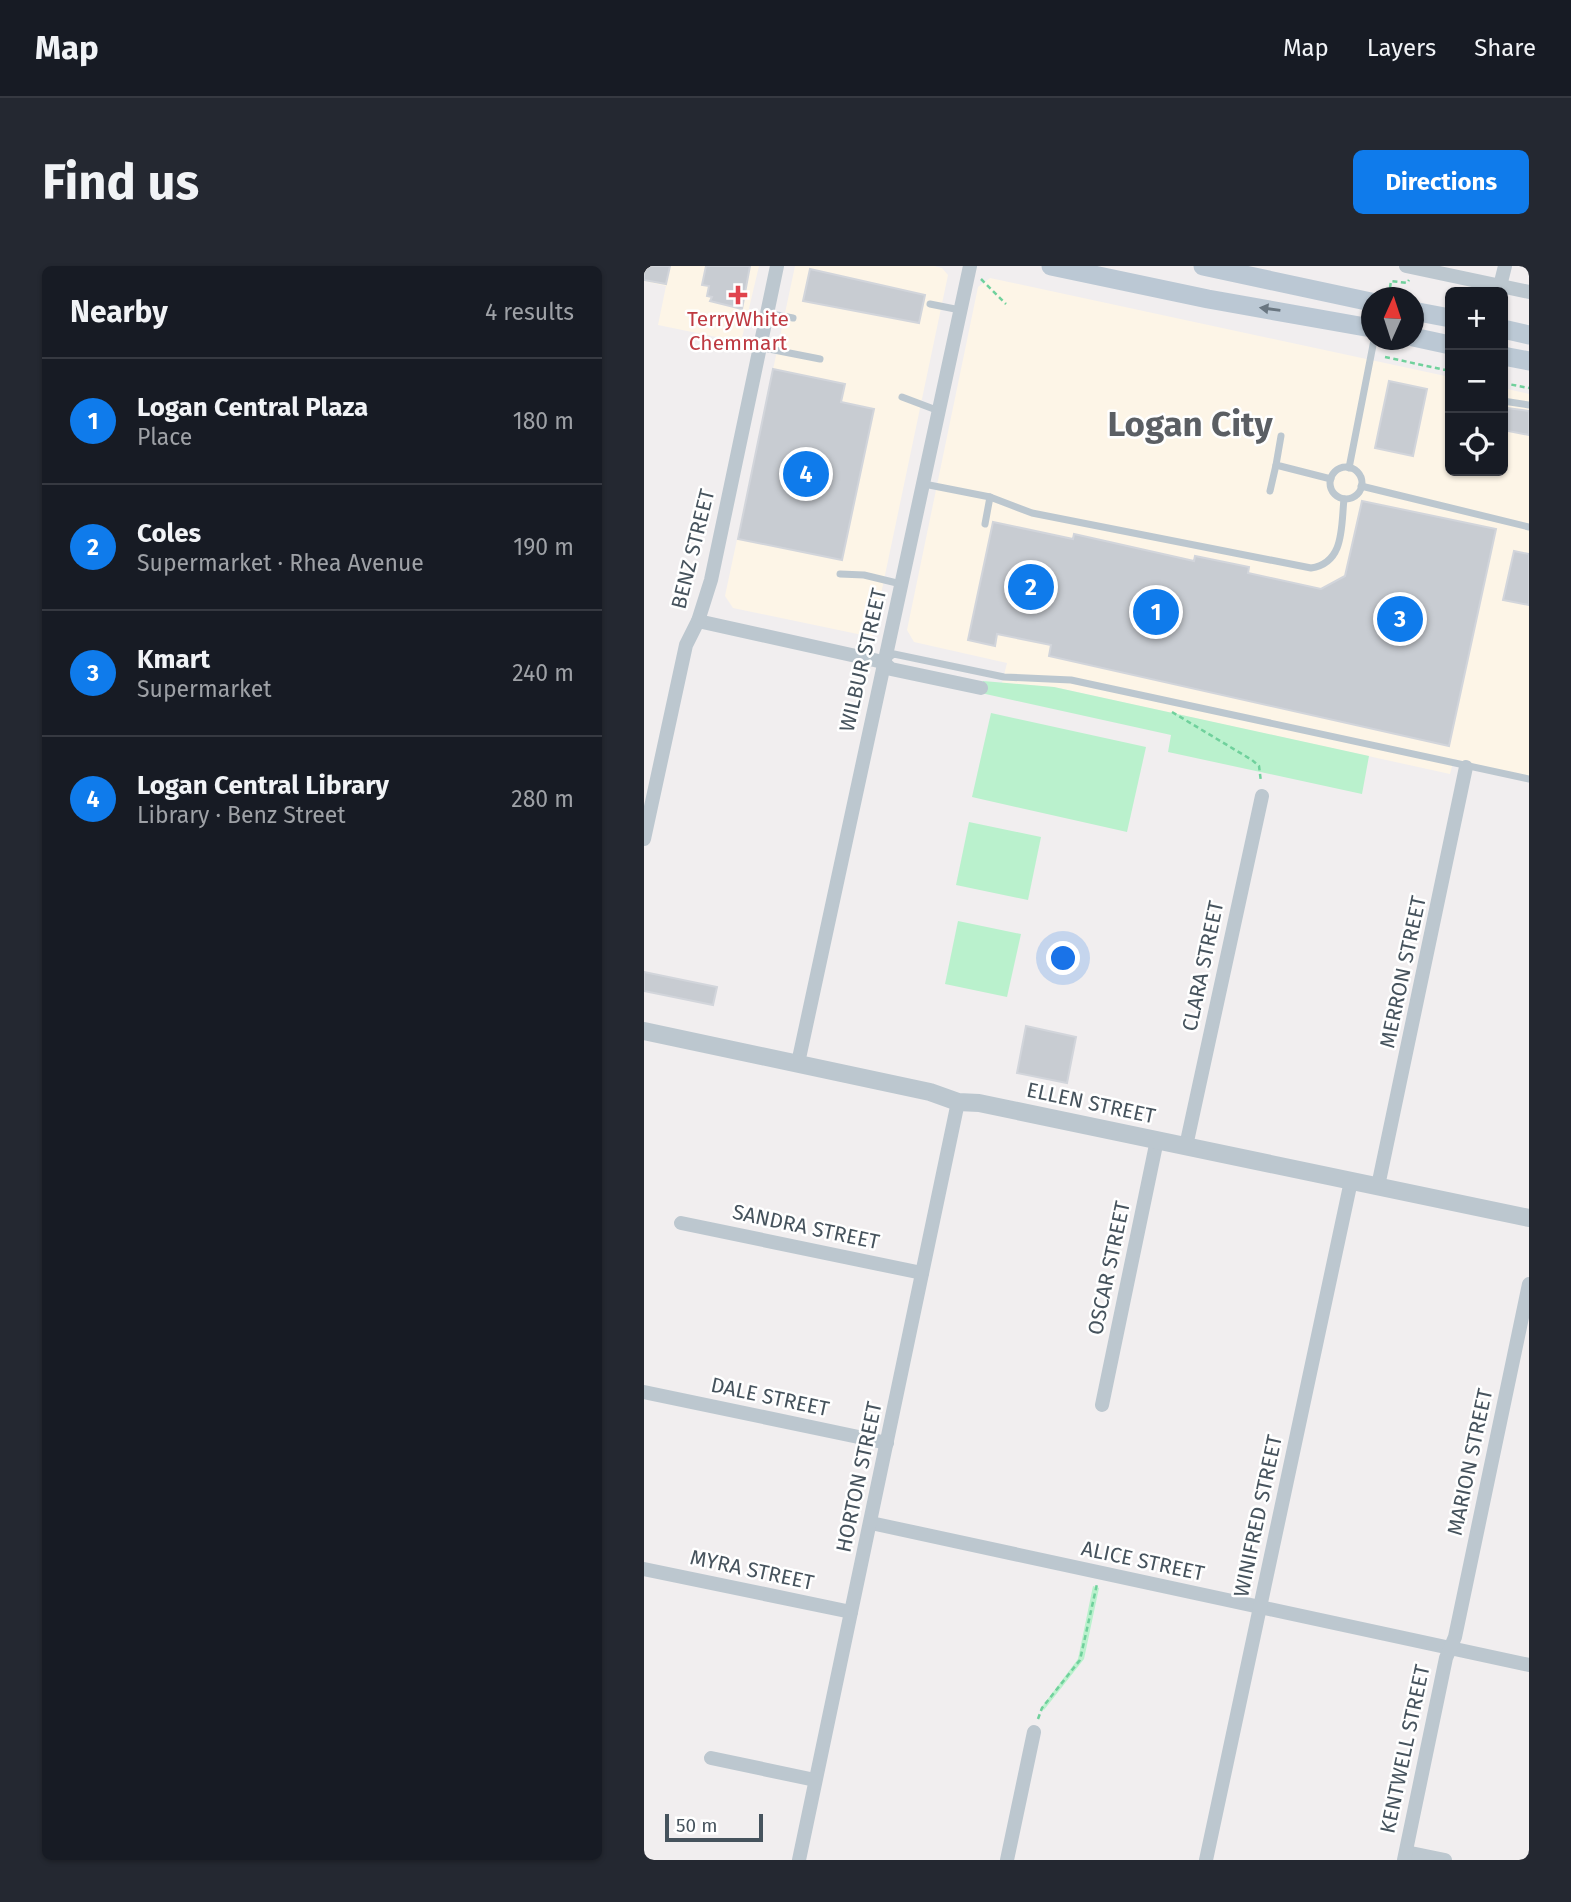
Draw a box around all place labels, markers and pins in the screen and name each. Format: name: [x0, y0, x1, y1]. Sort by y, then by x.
marker: TerryWhite Chemmart: [730, 287, 746, 303]
place label: TerryWhite Chemmart: [687, 306, 789, 356]
pin: 4: [783, 448, 829, 500]
pin: 2: [1008, 561, 1054, 613]
pin: 1: [1133, 586, 1179, 638]
pin: 3: [1377, 593, 1423, 645]

